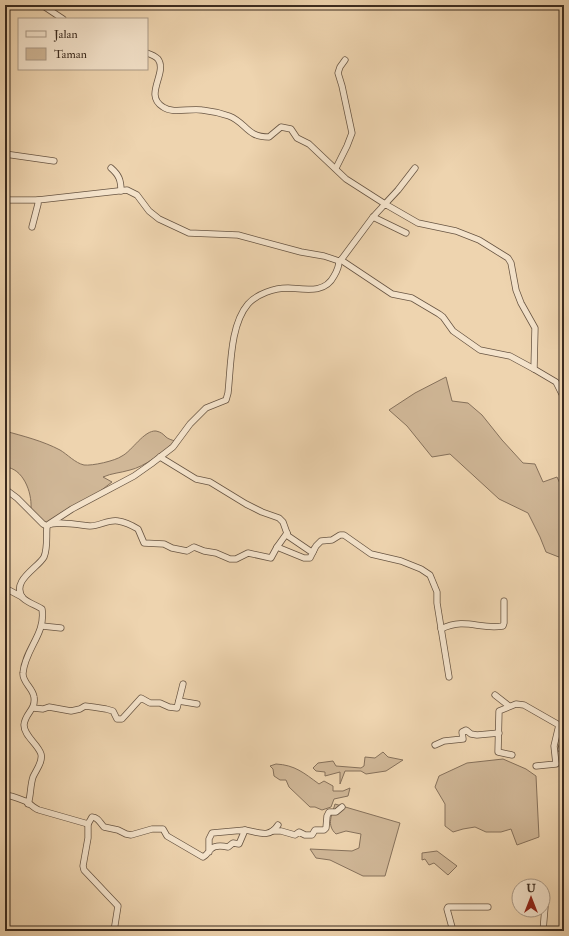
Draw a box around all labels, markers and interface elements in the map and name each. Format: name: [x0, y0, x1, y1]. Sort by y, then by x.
legend: [18, 18, 148, 70]
text: Jalan: [53, 27, 78, 42]
text: Taman: [54, 47, 87, 62]
north arrow: [511, 878, 551, 918]
text: U: [526, 882, 536, 895]

